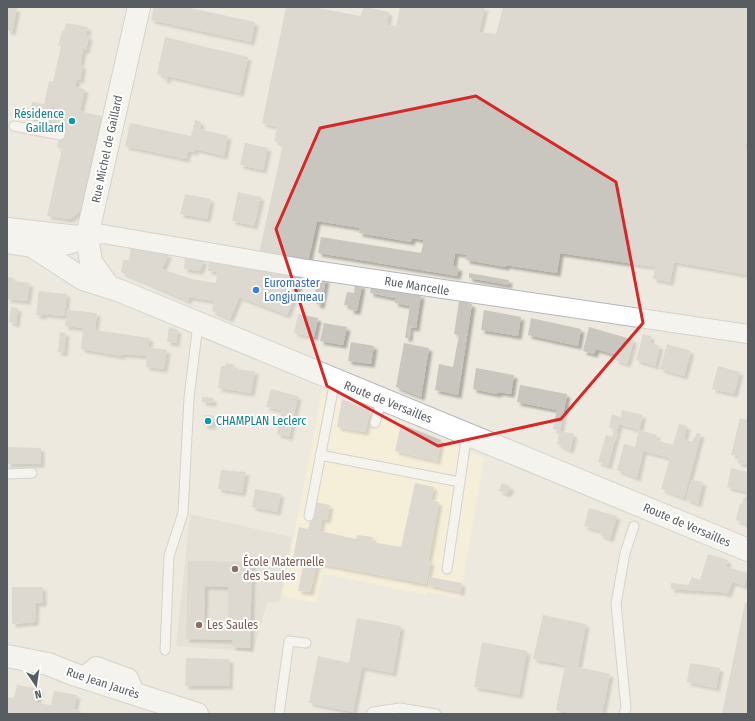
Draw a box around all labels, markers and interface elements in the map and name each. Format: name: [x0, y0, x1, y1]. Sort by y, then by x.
street label: Rue Michel de Gaillard: [89, 94, 125, 204]
place label: Résidence Gaillard: [14, 107, 64, 135]
marker: Résidence Gaillard: [67, 116, 77, 126]
street label: Rue Mancelle: [384, 274, 450, 298]
place label: Euromaster Longjumeau: [264, 276, 324, 304]
marker: Euromaster Longjumeau: [251, 285, 261, 295]
street label: Route de Versailles: [342, 378, 434, 426]
place label: CHAMPLAN Leclerc: [216, 414, 306, 428]
marker: CHAMPLAN Leclerc: [203, 416, 213, 426]
street label: Route de Versailles: [641, 500, 733, 550]
place label: École Maternelle des Saules: [243, 554, 324, 583]
marker: École Maternelle des Saules: [230, 564, 240, 574]
place label: Les Saules: [207, 618, 258, 632]
marker: Les Saules: [194, 620, 204, 630]
north arrow: [16, 665, 56, 705]
street label: Rue Jean Jaurès: [65, 665, 141, 701]
text: N: [33, 687, 43, 701]

